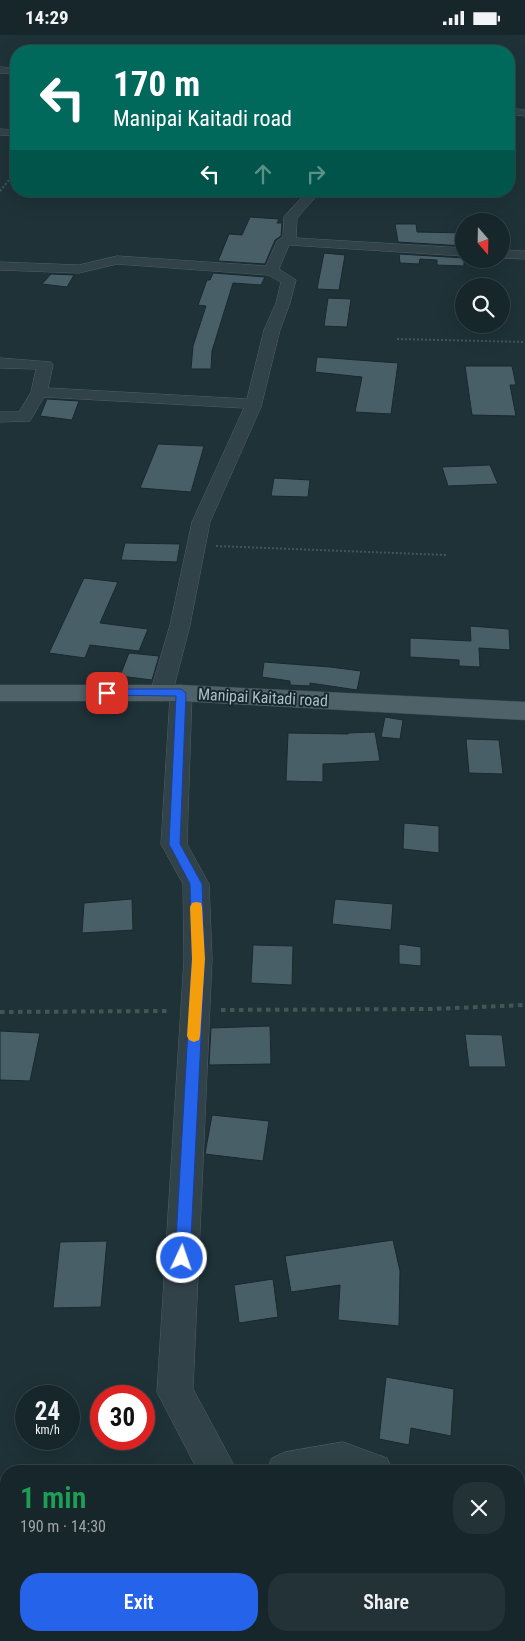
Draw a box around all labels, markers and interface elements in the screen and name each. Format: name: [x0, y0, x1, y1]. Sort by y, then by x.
text: 14:29: [25, 6, 69, 29]
text: 170 m: [113, 64, 200, 105]
icon: left: [30, 65, 95, 130]
text: Manipai Kaitadi road: [113, 106, 292, 131]
icon: left: [196, 160, 224, 188]
icon: ahead: [249, 160, 277, 188]
icon: right: [302, 160, 330, 188]
north arrow: [455, 213, 510, 267]
map controls: [455, 213, 510, 333]
button: search: [455, 278, 510, 333]
pin: [86, 672, 128, 714]
icon: arrive: [93, 679, 121, 707]
street label: Manipai Kaitadi road: [197, 685, 328, 710]
position arrow: [155, 1231, 207, 1283]
speed limit sign: 30: [90, 1385, 155, 1450]
text: 24: [35, 1397, 60, 1426]
text: km/h: [35, 1423, 60, 1437]
text: 1 min: [20, 1480, 86, 1515]
button: close: [453, 1482, 505, 1534]
text: 190 m · 14:30: [20, 1517, 106, 1536]
button: Exit: [20, 1573, 258, 1631]
button: Share: [268, 1573, 505, 1631]

